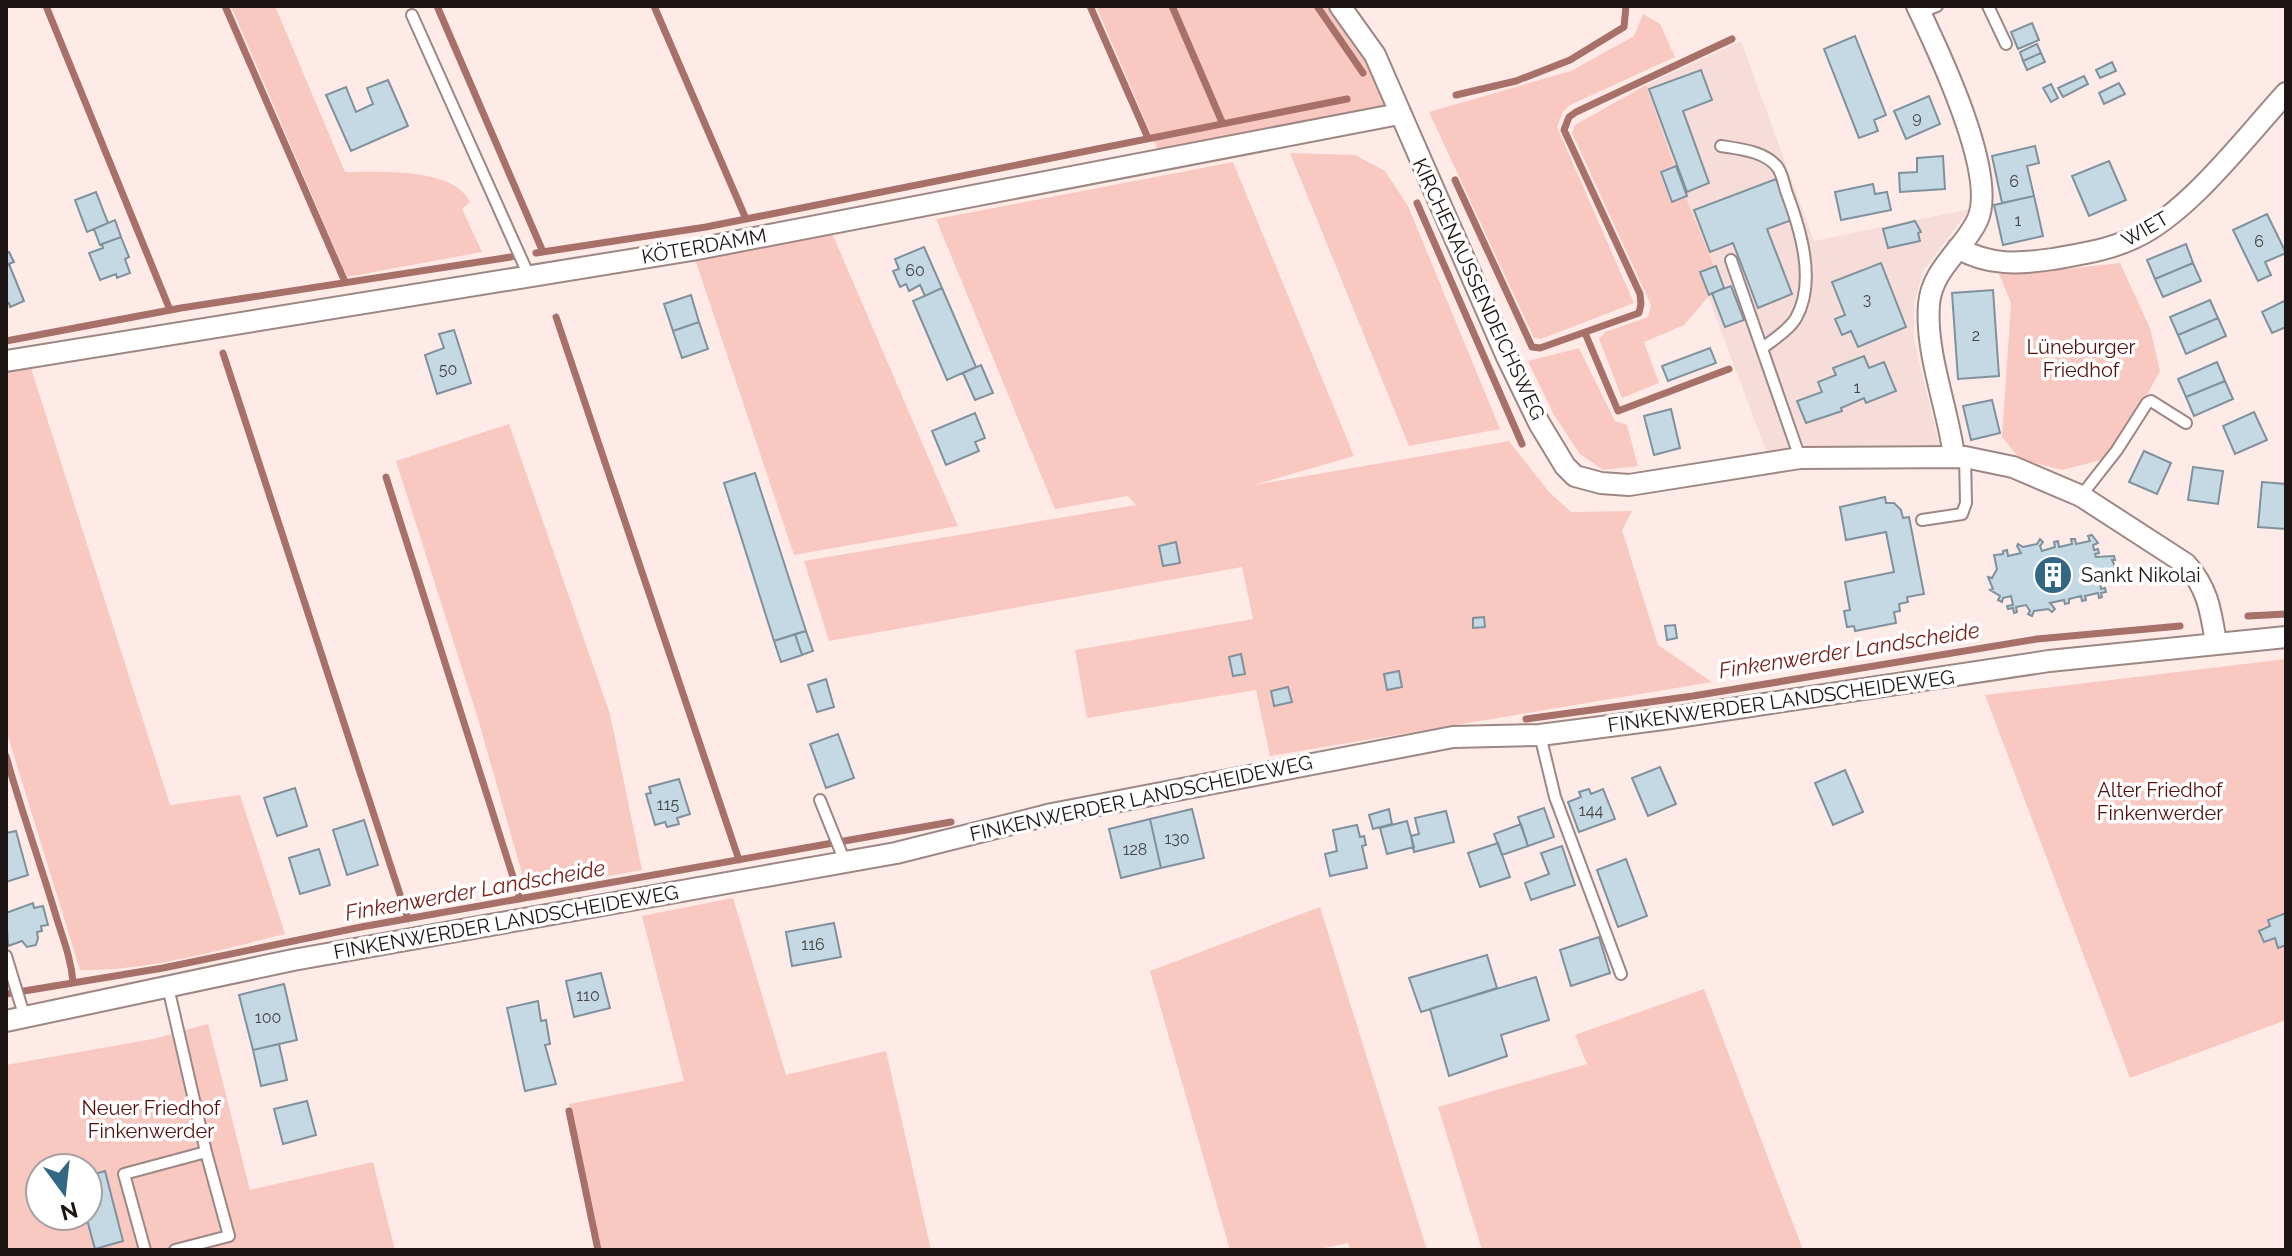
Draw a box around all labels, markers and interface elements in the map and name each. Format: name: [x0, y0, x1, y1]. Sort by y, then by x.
house number: 9: [1912, 108, 1922, 127]
street label: KIRCHENAUSSENDEICHSWEG: [1408, 154, 1550, 424]
house number: 6: [2009, 172, 2019, 191]
street label: WIET: [2117, 206, 2173, 252]
house number: 1: [2015, 211, 2022, 230]
street label: KÖTERDAMM: [640, 223, 768, 269]
house number: 6: [2254, 232, 2264, 251]
house number: 60: [905, 261, 925, 280]
house number: 3: [1863, 290, 1871, 309]
house number: 2: [1972, 326, 1980, 345]
park label: Lüneburger Friedhof: [2027, 335, 2136, 382]
house number: 50: [439, 360, 457, 379]
house number: 1: [1854, 378, 1861, 397]
building icon: Sankt Nikolai: [2032, 554, 2074, 596]
place label: Sankt Nikolai: [2081, 563, 2201, 587]
water label: Finkenwerder Landscheide: [1717, 616, 1982, 683]
street label: FINKENWERDER LANDSCHEIDEWEG: [1606, 665, 1956, 737]
street label: FINKENWERDER LANDSCHEIDEWEG: [967, 750, 1315, 846]
park label: Alter Friedhof Finkenwerder: [2097, 778, 2224, 825]
house number: 115: [657, 795, 679, 814]
house number: 144: [1579, 801, 1603, 820]
house number: 130: [1164, 829, 1190, 848]
house number: 128: [1123, 840, 1147, 859]
water label: Finkenwerder Landscheide: [343, 854, 607, 926]
street label: FINKENWERDER LANDSCHEIDEWEG: [332, 880, 680, 964]
house number: 116: [801, 935, 825, 954]
house number: 110: [576, 986, 600, 1005]
house number: 100: [255, 1008, 281, 1027]
park label: Neuer Friedhof Finkenwerder: [82, 1096, 222, 1143]
north arrow: [24, 1152, 104, 1232]
text: N: [58, 1197, 81, 1226]

